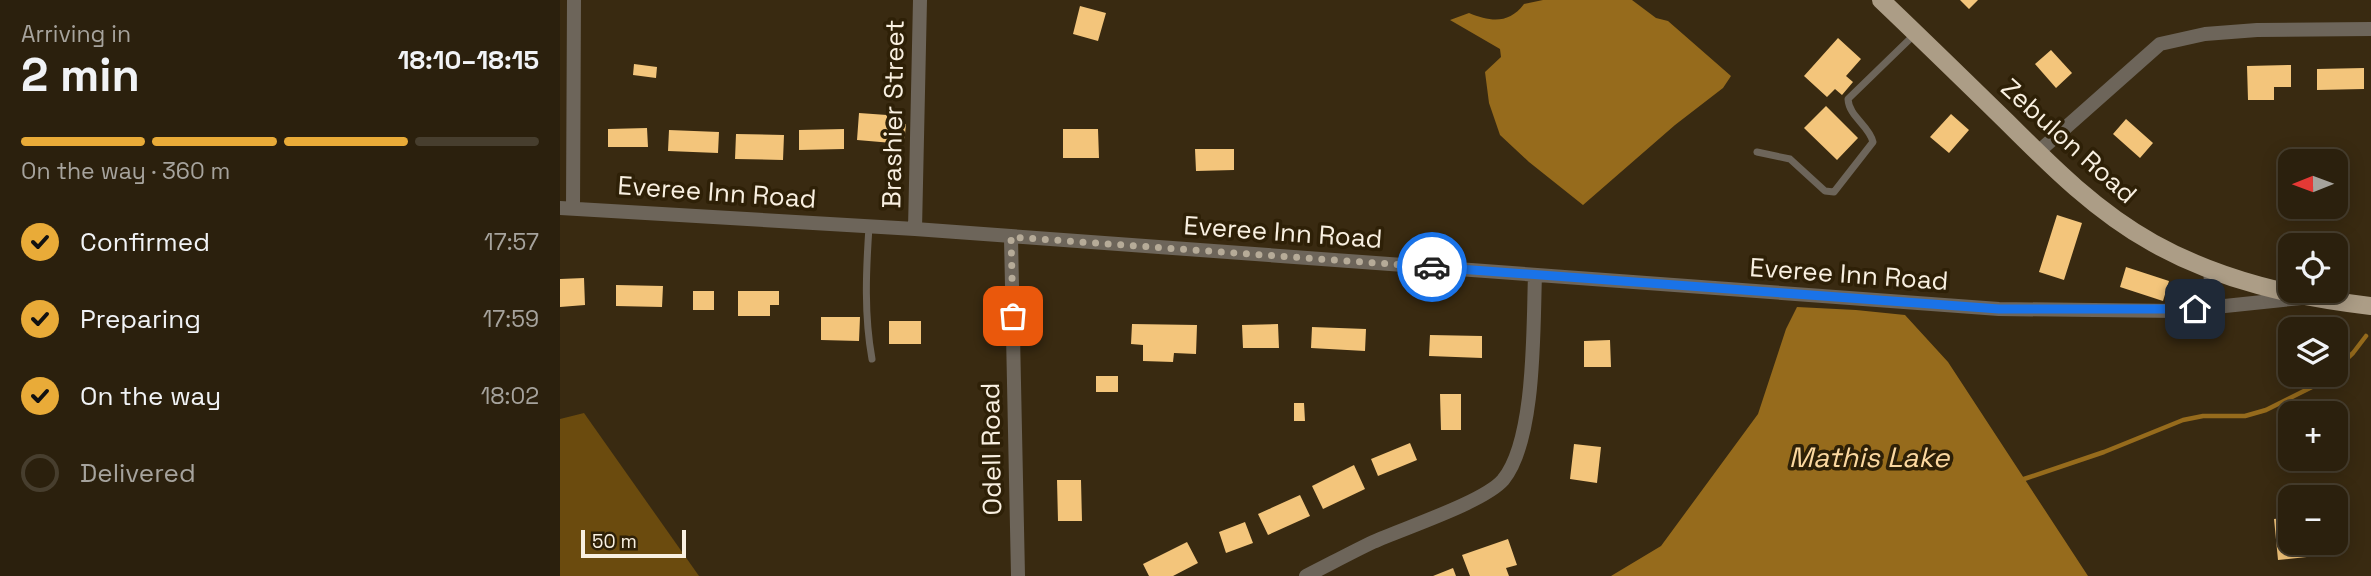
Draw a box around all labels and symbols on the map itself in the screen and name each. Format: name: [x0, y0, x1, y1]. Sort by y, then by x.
street label: Brashier Street: [874, 19, 912, 209]
street label: Zebulon Road: [1994, 71, 2144, 211]
north arrow: [2278, 149, 2348, 219]
street label: Everee Inn Road: [617, 168, 817, 216]
street label: Everee Inn Road: [1183, 208, 1383, 256]
courier: [1397, 232, 1467, 302]
street label: Everee Inn Road: [1749, 250, 1949, 298]
pin: [2165, 279, 2225, 339]
pin: [983, 286, 1043, 346]
street label: Odell Road: [973, 382, 1009, 516]
water label: Mathis Lake: [1789, 439, 1951, 475]
scale bar: [581, 527, 686, 559]

